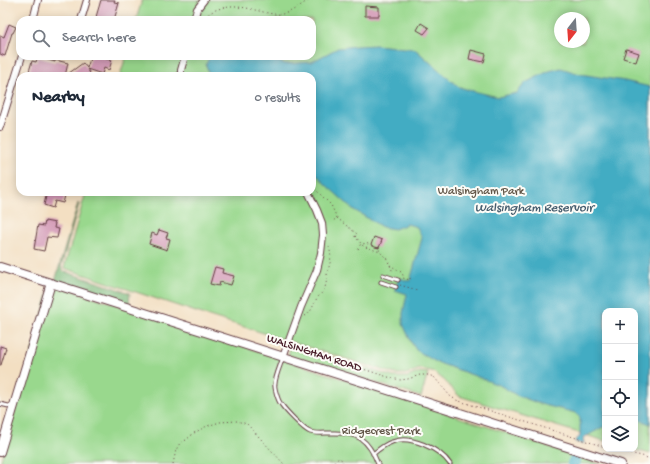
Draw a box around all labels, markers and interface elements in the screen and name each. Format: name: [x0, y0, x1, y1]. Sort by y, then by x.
north arrow: [554, 12, 590, 48]
search box: [16, 16, 316, 60]
icon: search: [30, 27, 52, 49]
text: Search here: [62, 29, 136, 47]
text: Nearby: [32, 88, 85, 108]
text: 0 results: [254, 91, 300, 106]
park label: Walsingham Park: [438, 185, 526, 199]
water label: Walsingham Reservoir: [475, 201, 596, 216]
map controls: [602, 308, 638, 452]
button: +: [602, 308, 638, 344]
street label: WALSINGHAM ROAD: [265, 332, 363, 376]
button: −: [602, 344, 638, 380]
button: locate: [602, 380, 638, 416]
button: layers: [602, 416, 638, 452]
park label: Ridgecrest Park: [342, 425, 422, 439]

